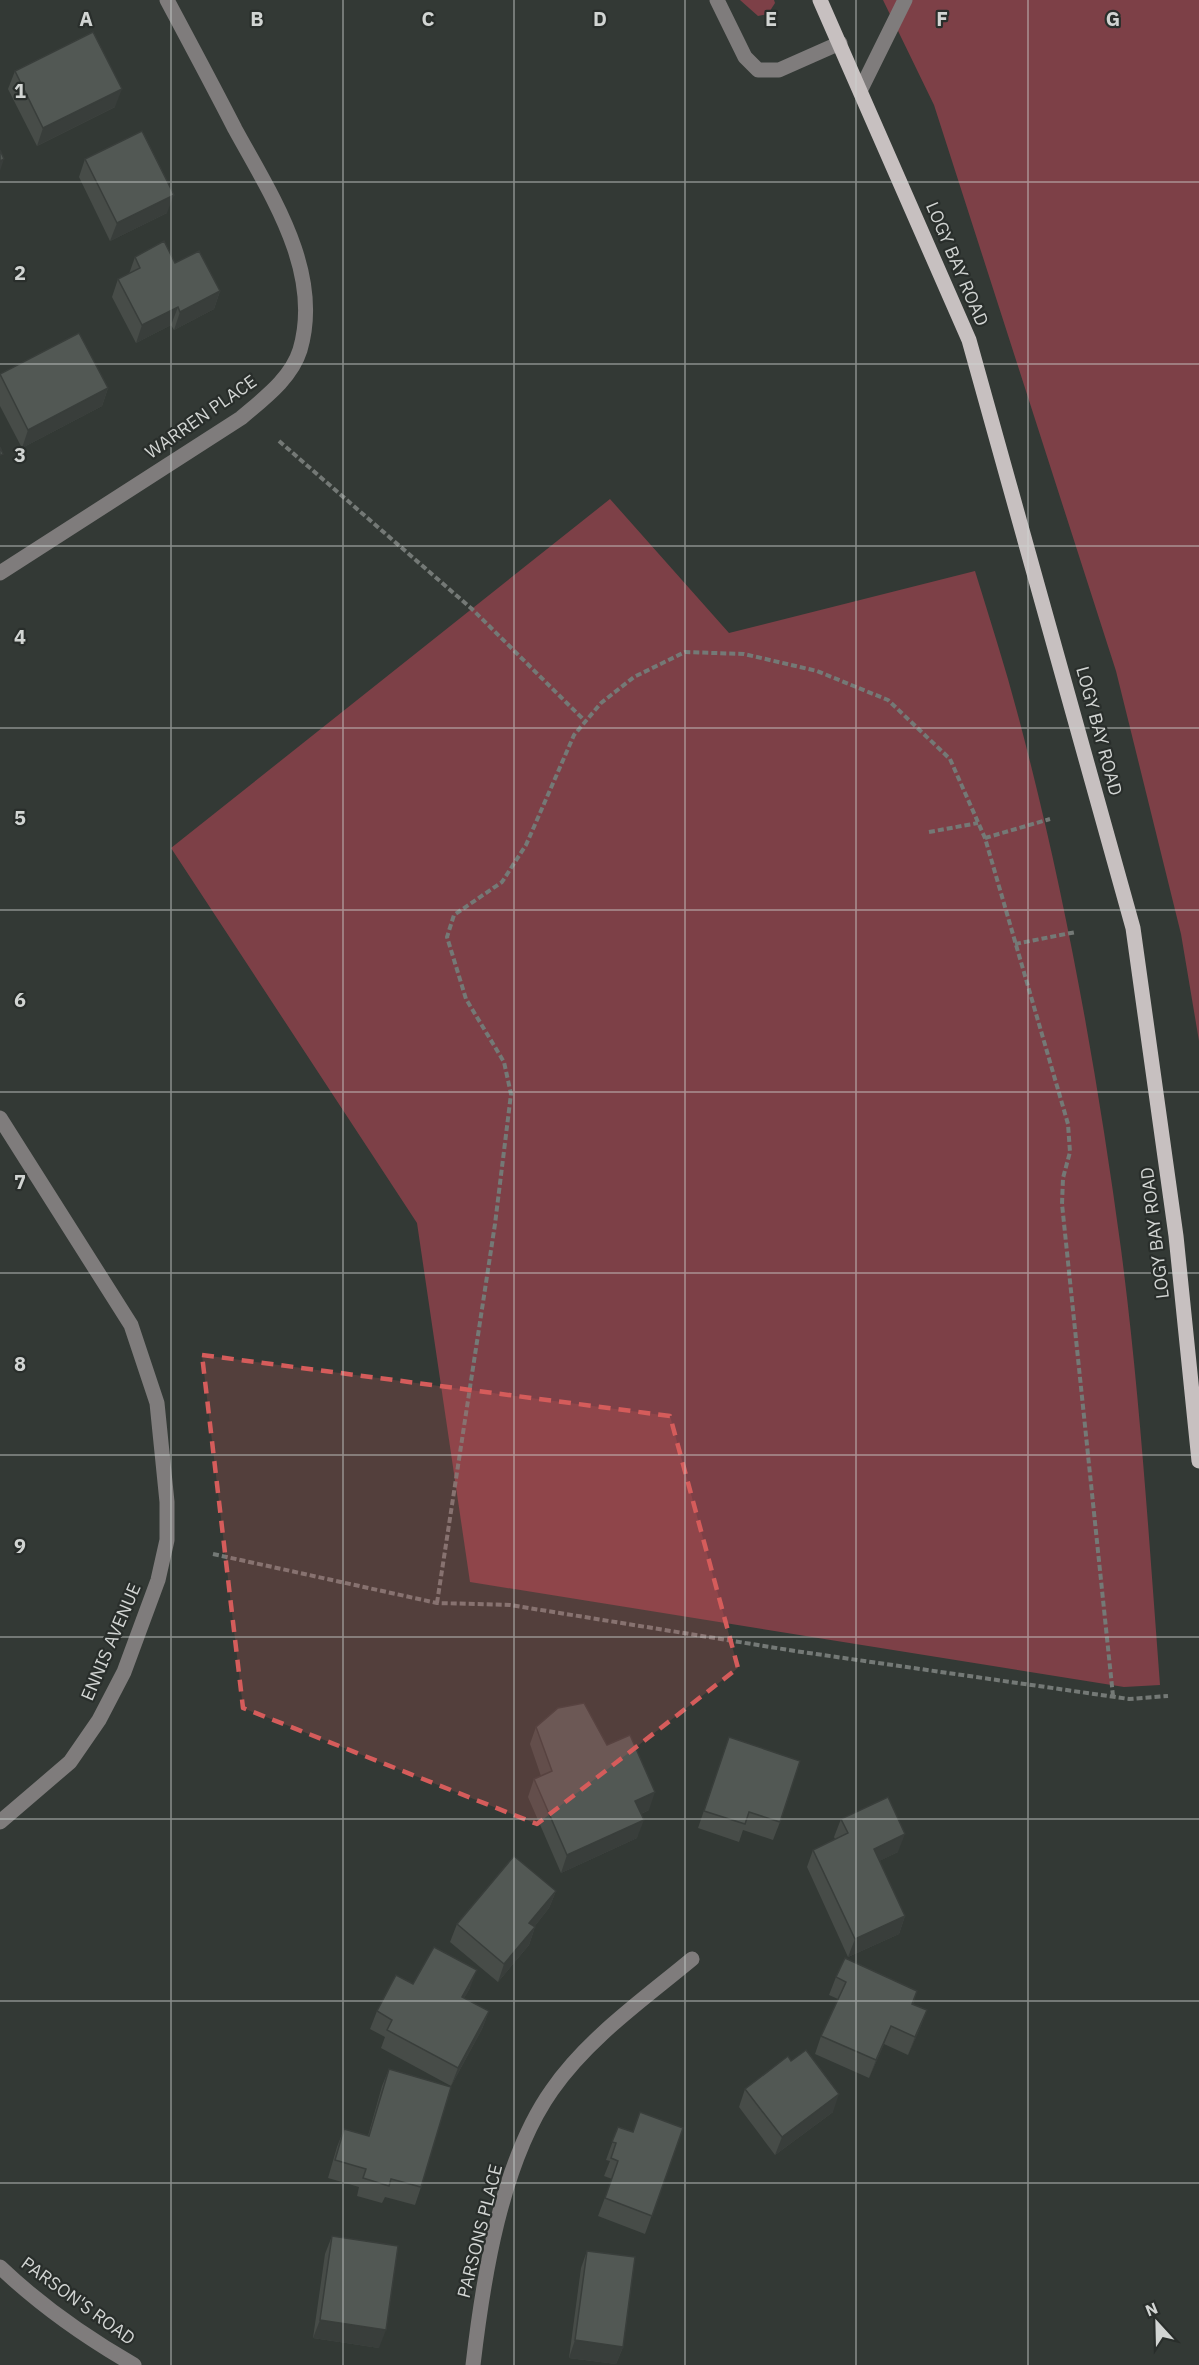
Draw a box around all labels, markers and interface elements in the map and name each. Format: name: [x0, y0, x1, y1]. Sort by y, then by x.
text: A: [79, 5, 93, 32]
text: B: [250, 5, 264, 32]
text: C: [421, 5, 435, 32]
text: D: [593, 5, 607, 32]
text: E: [765, 5, 777, 32]
text: F: [936, 5, 948, 32]
text: G: [1106, 5, 1120, 32]
text: 1: [14, 77, 26, 104]
street label: LOGY BAY ROAD: [921, 198, 994, 329]
text: 2: [14, 259, 26, 286]
street label: WARREN PLACE: [140, 370, 261, 464]
text: 3: [14, 441, 26, 468]
text: 4: [14, 623, 26, 650]
street label: LOGY BAY ROAD: [1071, 664, 1128, 798]
text: 5: [14, 804, 26, 831]
text: 6: [14, 986, 26, 1013]
street label: LOGY BAY ROAD: [1135, 1166, 1174, 1300]
text: 7: [14, 1168, 26, 1195]
text: 8: [14, 1350, 26, 1377]
text: 9: [14, 1532, 26, 1559]
street label: ENNIS AVENUE: [75, 1580, 146, 1704]
street label: PARSONS PLACE: [452, 2162, 507, 2300]
street label: PARSON'S ROAD: [17, 2251, 140, 2350]
north arrow: [1127, 2293, 1187, 2353]
text: N: [1142, 2298, 1161, 2321]

